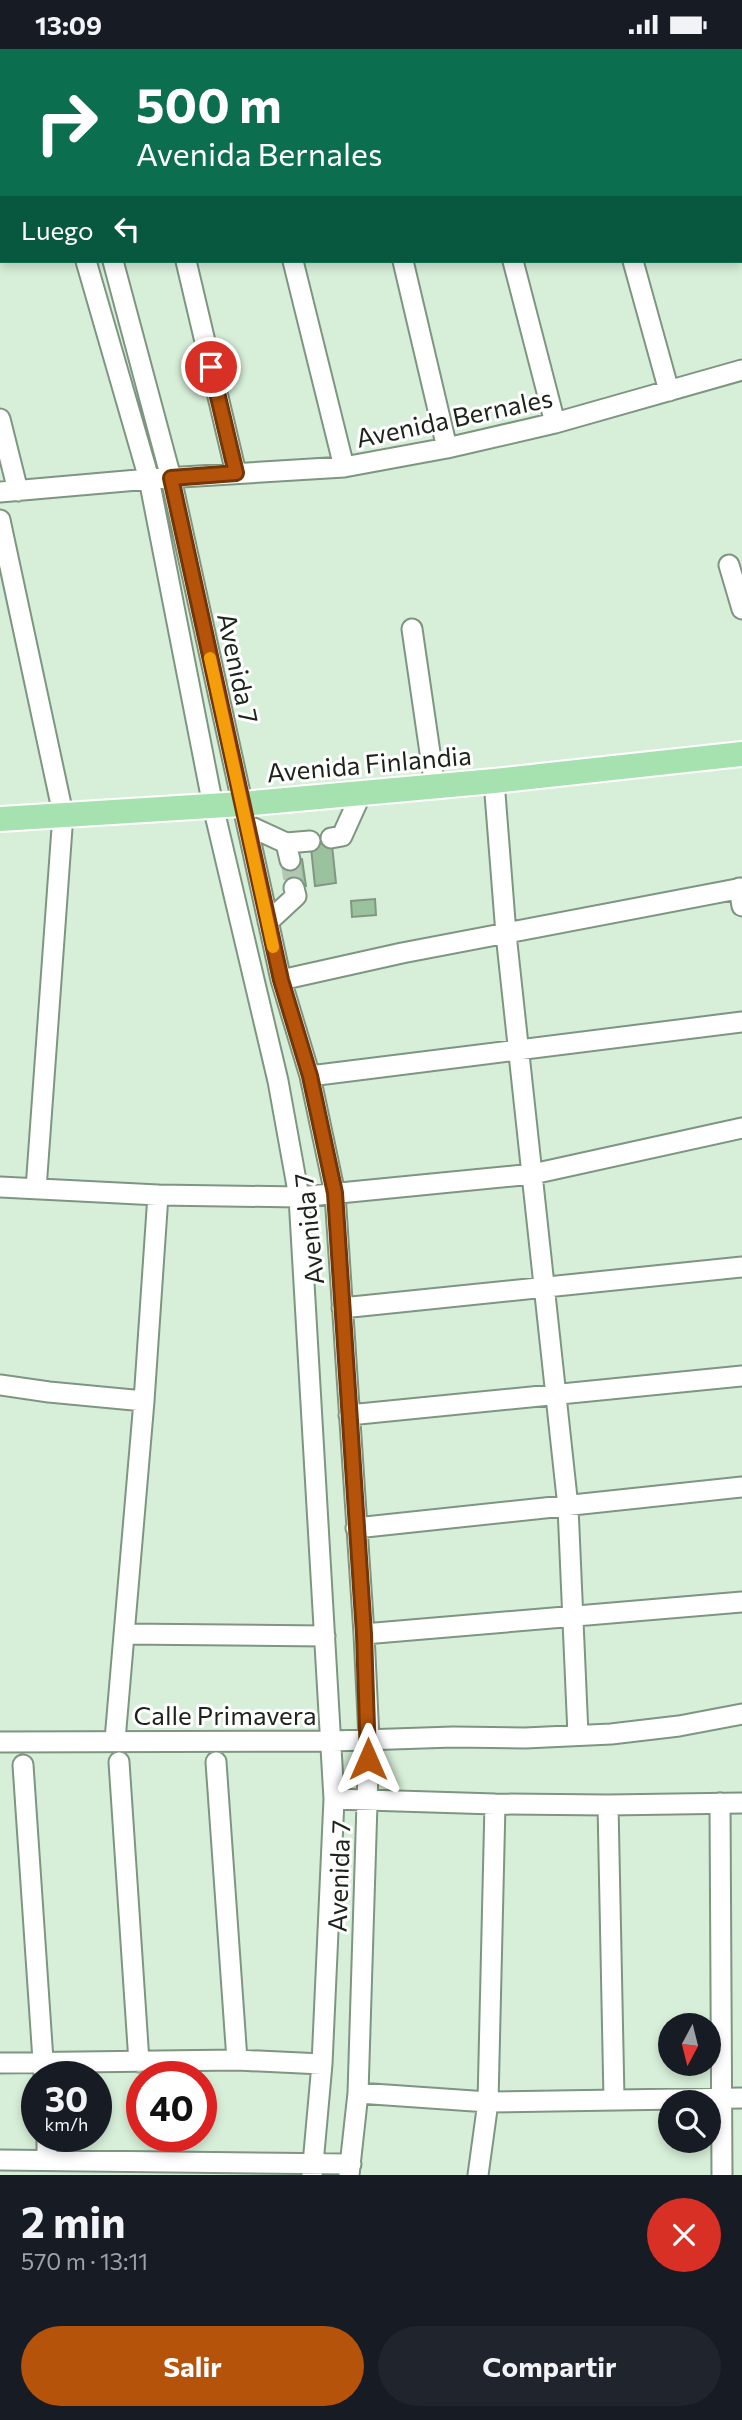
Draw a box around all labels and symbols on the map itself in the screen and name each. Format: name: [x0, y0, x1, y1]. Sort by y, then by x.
pin: [181, 337, 241, 397]
street label: Avenida Bernales: [353, 381, 555, 453]
street label: Avenida 7: [212, 610, 266, 726]
street label: Avenida Finlandia: [265, 739, 473, 787]
street label: Avenida 7: [287, 1171, 329, 1287]
street label: Calle Primavera: [134, 1699, 317, 1730]
position arrow: [331, 1722, 405, 1796]
street label: Avenida 7: [321, 1819, 355, 1933]
north arrow: [658, 2013, 721, 2075]
speed limit sign: 40: [126, 2061, 217, 2152]

